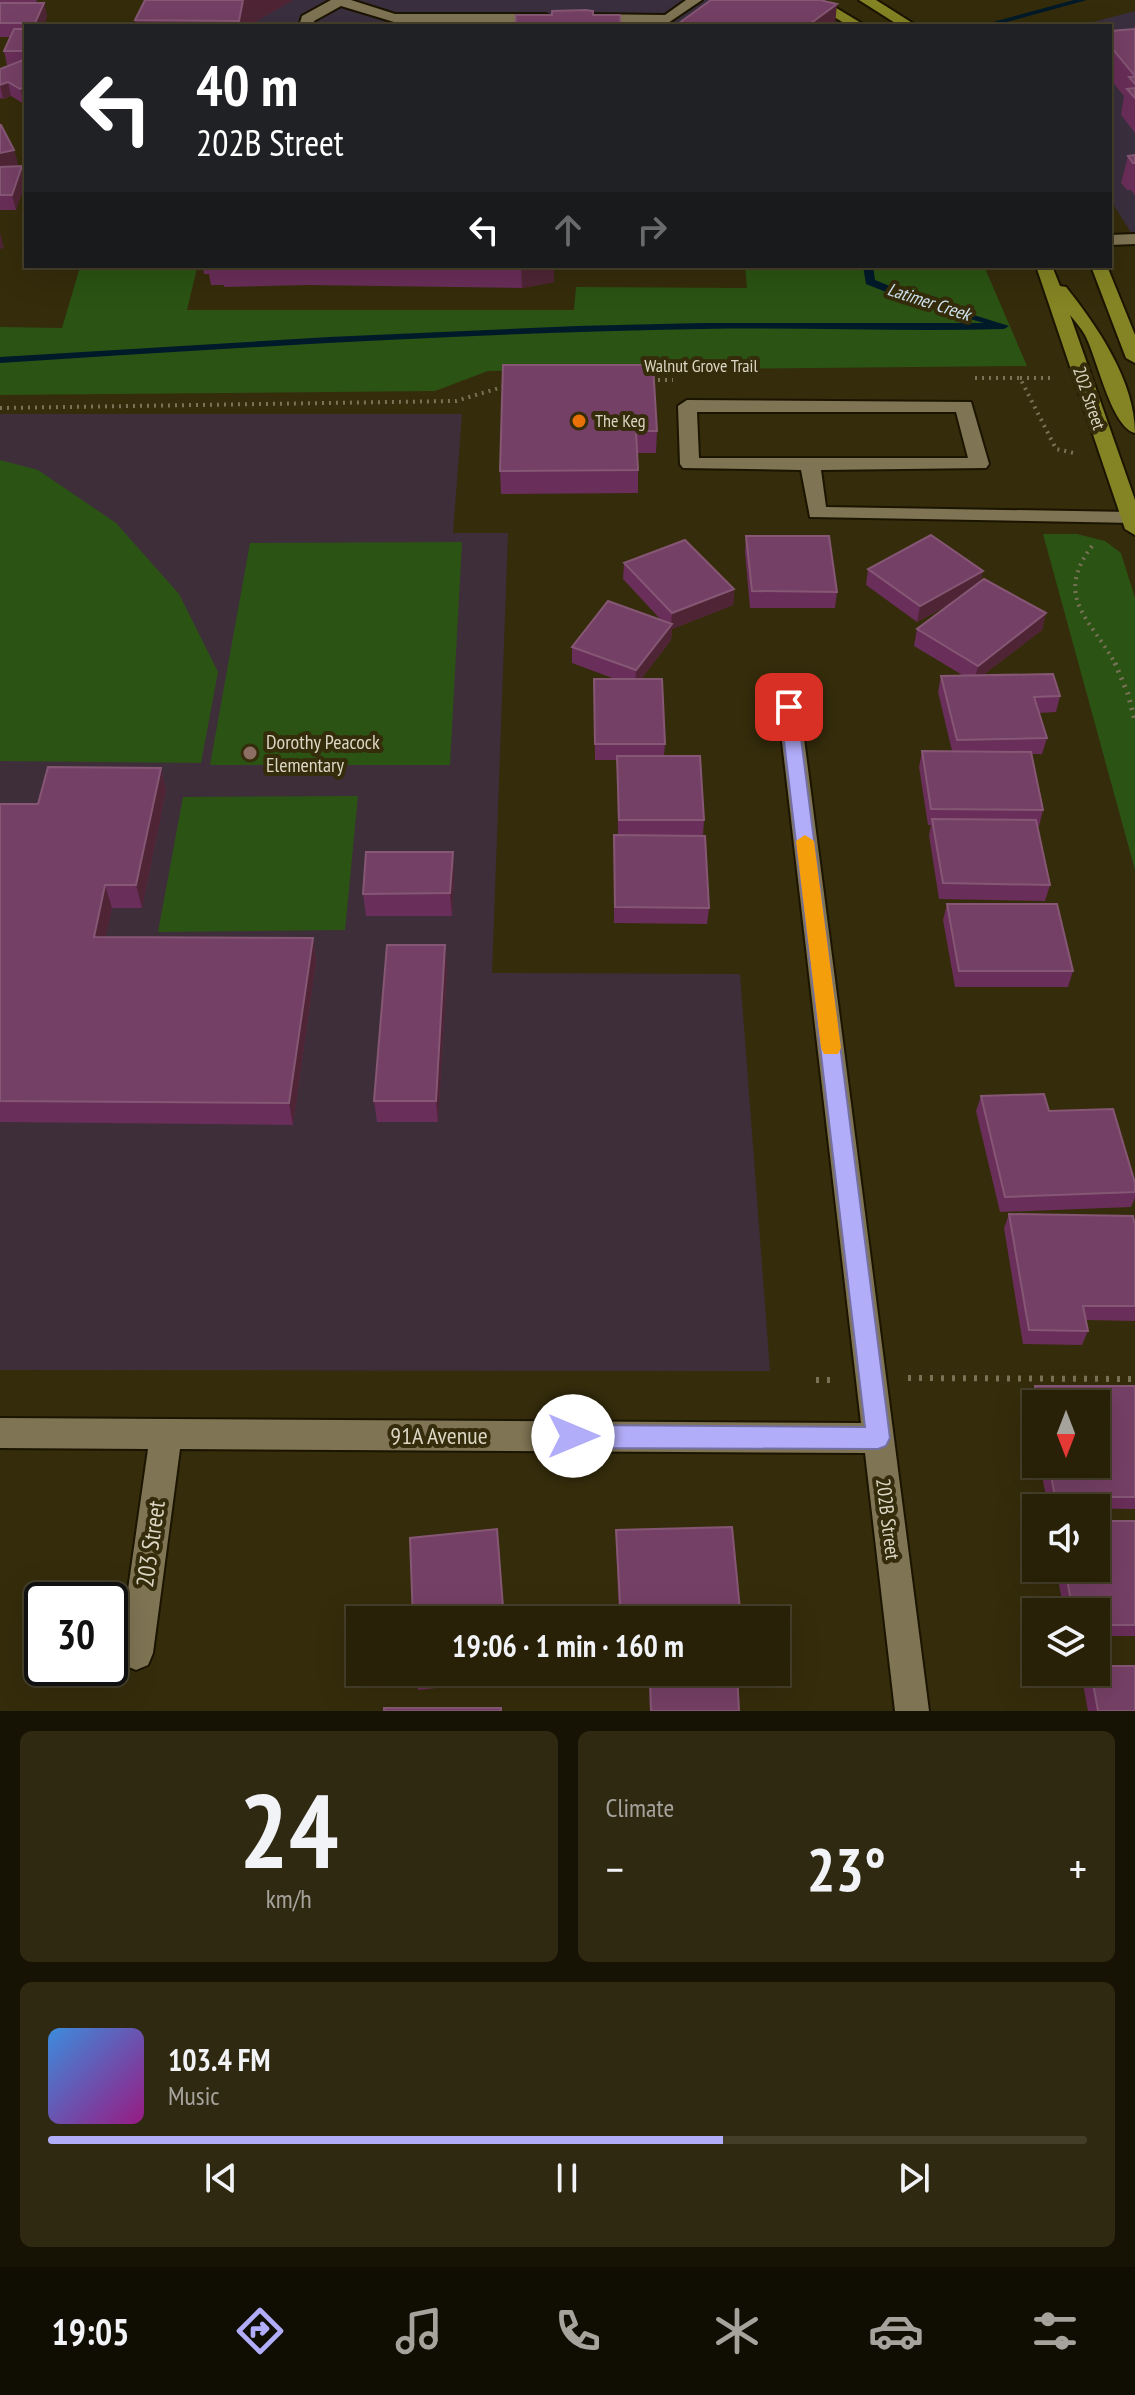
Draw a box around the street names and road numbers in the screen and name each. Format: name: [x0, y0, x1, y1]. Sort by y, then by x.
street label: Walnut Grove Trail: [644, 354, 758, 377]
street label: 202 Street: [1068, 363, 1111, 433]
street label: 91A Avenue: [390, 1420, 488, 1451]
street label: 202B Street: [870, 1477, 906, 1562]
street label: 203 Street: [129, 1498, 172, 1589]

